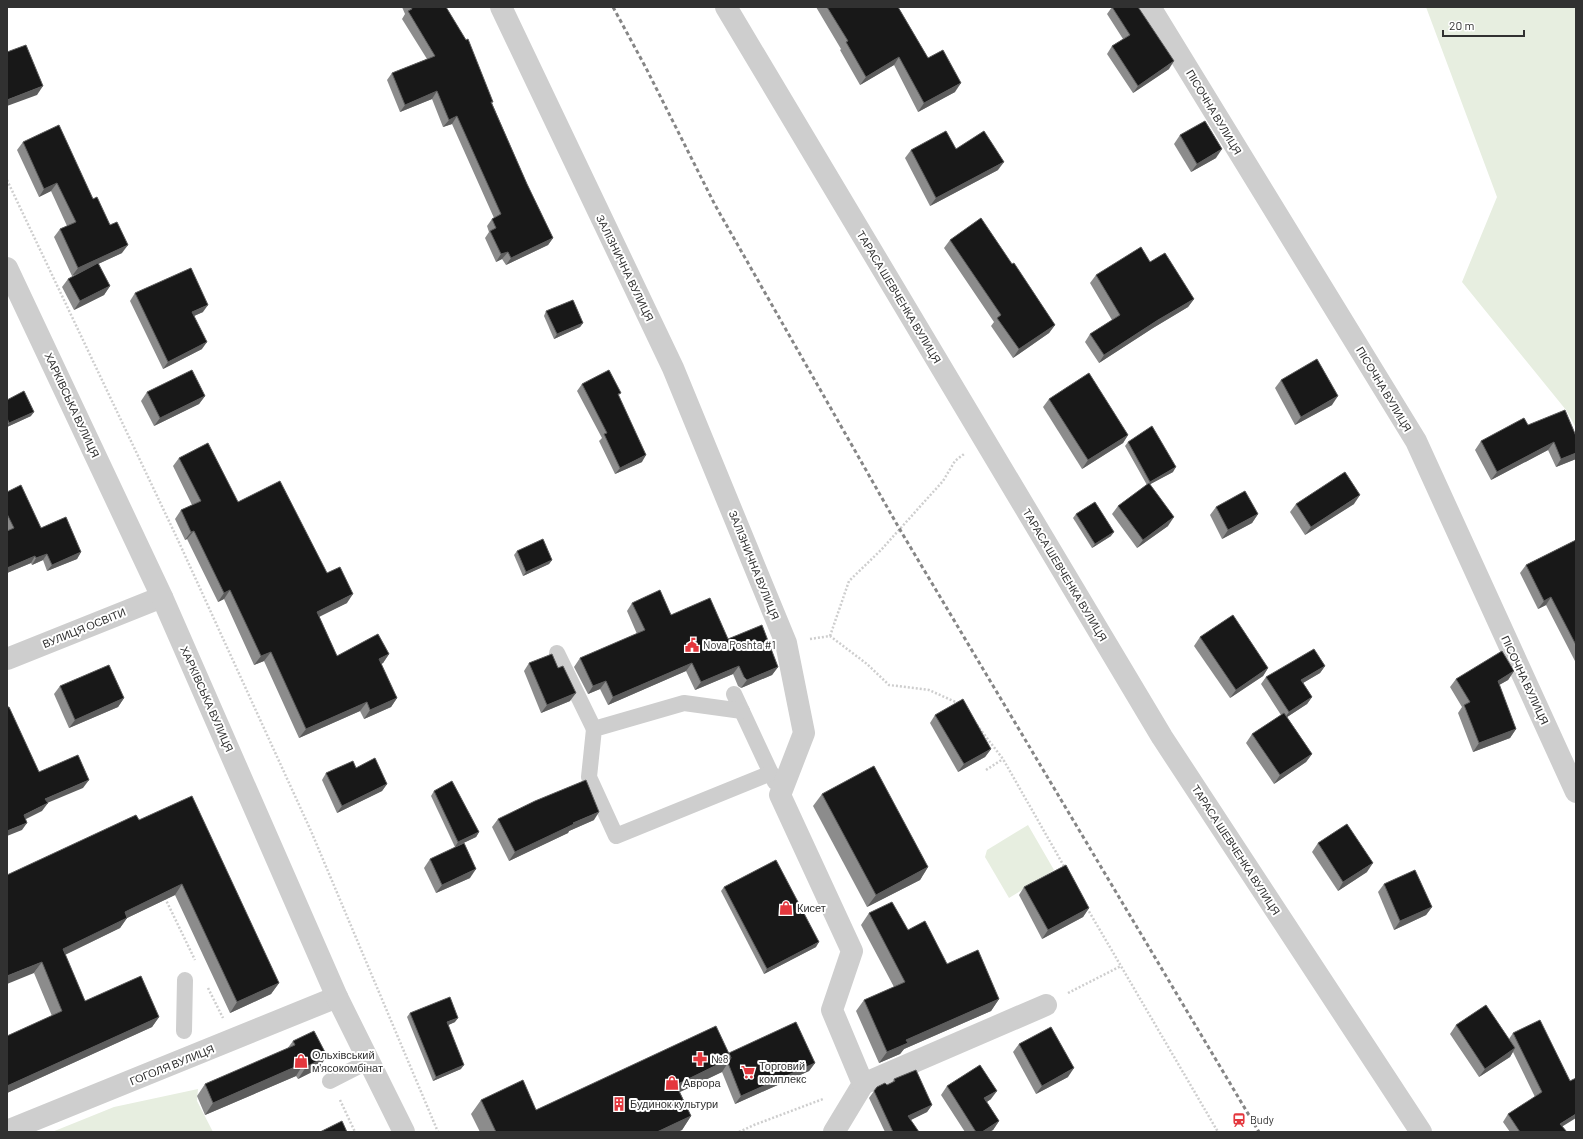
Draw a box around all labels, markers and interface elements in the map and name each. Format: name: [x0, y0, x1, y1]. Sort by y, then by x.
scale bar: [1443, 12, 1524, 38]
text: 20 m: [1449, 18, 1475, 32]
street label: ПІСОЧНА ВУЛИЦЯ: [1184, 67, 1245, 157]
street label: ЗАЛІЗНИЧНА ВУЛИЦЯ: [594, 213, 657, 323]
street label: ТАРАСА ШЕВЧЕНКА ВУЛИЦЯ: [855, 228, 944, 365]
street label: ПІСОЧНА ВУЛИЦЯ: [1354, 344, 1415, 434]
street label: ХАРКІВСЬКА ВУЛИЦЯ: [42, 350, 103, 459]
street label: ТАРАСА ШЕВЧЕНКА ВУЛИЦЯ: [1021, 506, 1110, 643]
street label: ЗАЛІЗНИЧНА ВУЛИЦЯ: [727, 508, 782, 621]
street label: ВУЛИЦЯ ОСВІТИ: [40, 605, 127, 650]
street label: ПІСОЧНА ВУЛИЦЯ: [1499, 633, 1552, 726]
public building icon: Nova Poshta #1: [684, 637, 700, 653]
place label: Nova Poshta #1: [703, 638, 776, 651]
street label: ХАРКІВСЬКА ВУЛИЦЯ: [178, 644, 237, 754]
street label: ТАРАСА ШЕВЧЕНКА ВУЛИЦЯ: [1190, 782, 1283, 917]
shop icon: Кисет: [778, 900, 794, 916]
place label: Кисет: [797, 901, 826, 914]
street label: ГОГОЛЯ ВУЛИЦЯ: [128, 1042, 216, 1087]
place label: Ольхівський м'ясокомбінат: [312, 1048, 383, 1074]
pharmacy icon: №8: [692, 1051, 708, 1067]
place label: №8: [711, 1052, 729, 1065]
shop icon: Ольхівський м'ясокомбінат: [293, 1053, 309, 1069]
place label: Торговий комплекс: [759, 1059, 807, 1085]
supermarket icon: Торговий комплекс: [740, 1064, 756, 1080]
shop icon: Аврора: [664, 1075, 680, 1091]
place label: Аврора: [683, 1076, 722, 1089]
building icon: Будинок культури: [611, 1096, 627, 1112]
place label: Будинок культури: [630, 1097, 718, 1110]
station icon: Budy: [1231, 1112, 1247, 1128]
place label: Budy: [1250, 1113, 1274, 1126]

